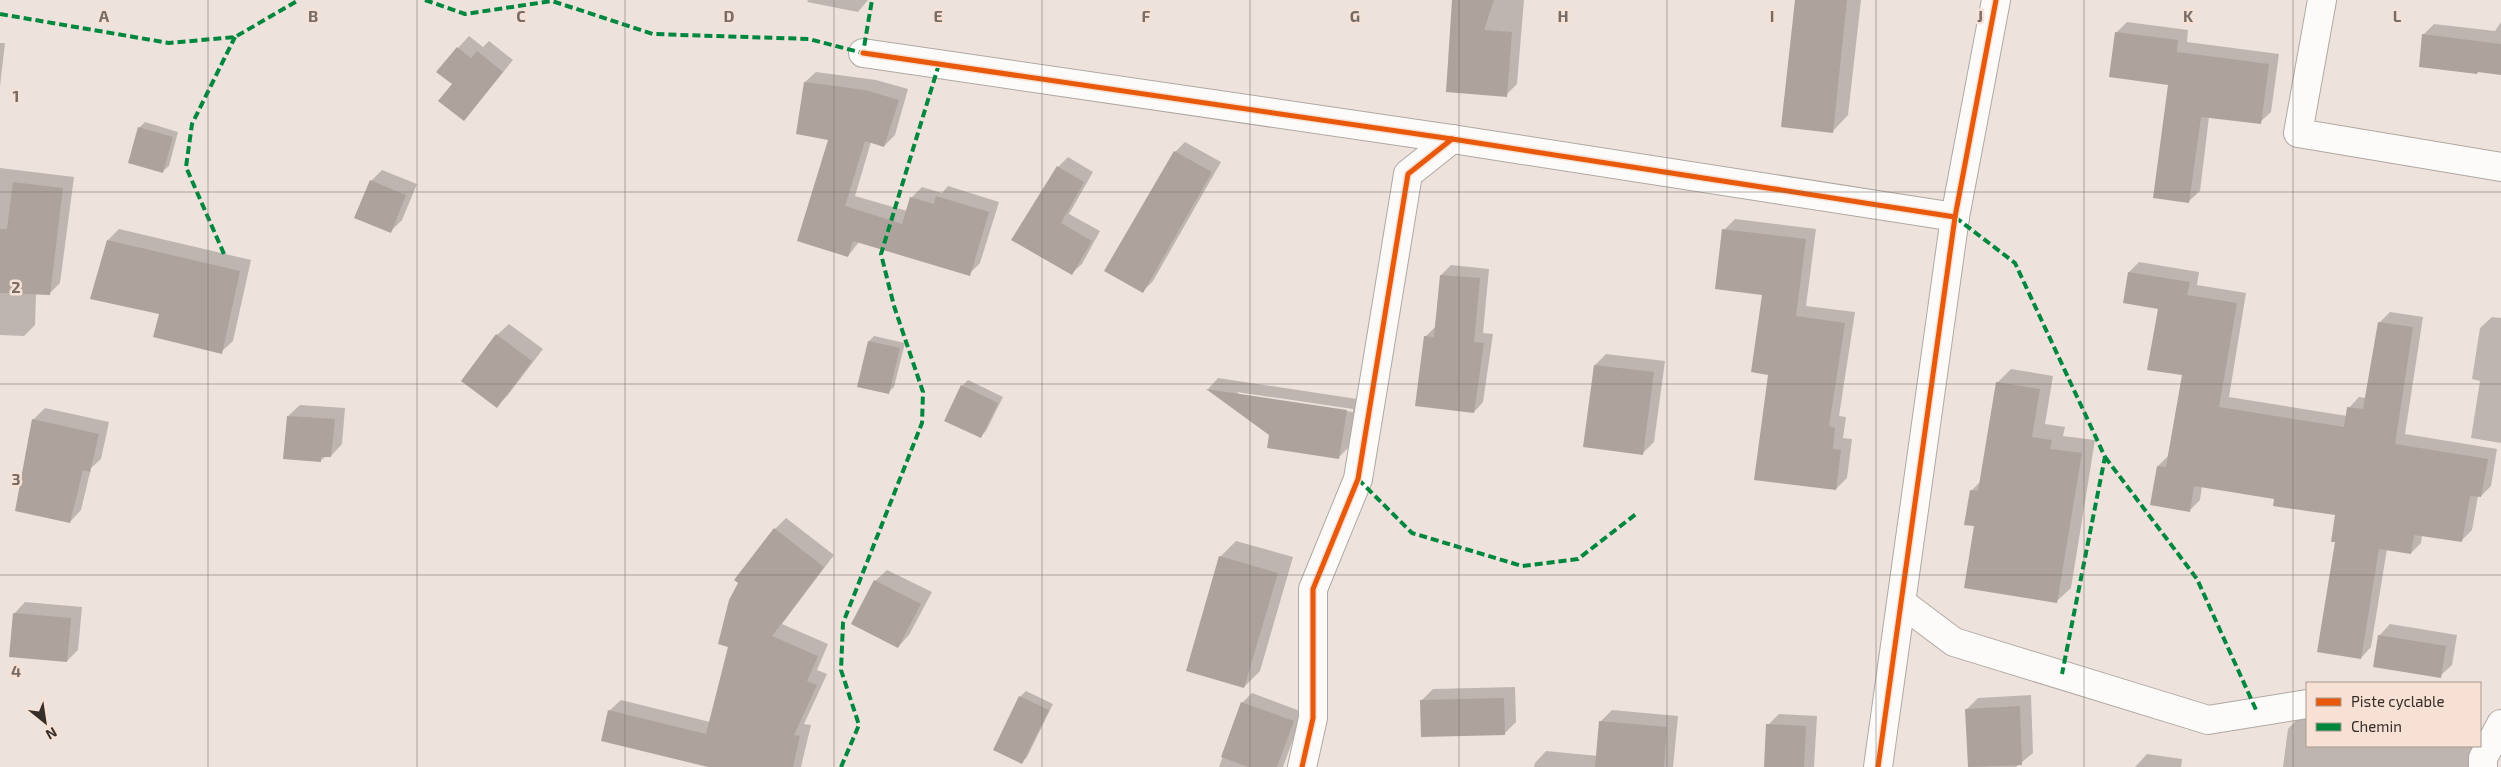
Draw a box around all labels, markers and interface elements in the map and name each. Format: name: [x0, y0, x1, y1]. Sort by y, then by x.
text: A: [99, 6, 110, 25]
text: B: [308, 6, 318, 25]
text: C: [516, 6, 526, 25]
text: D: [724, 6, 735, 25]
text: E: [933, 6, 943, 25]
text: F: [1142, 6, 1151, 25]
text: G: [1350, 6, 1360, 25]
text: H: [1557, 6, 1569, 25]
text: I: [1770, 6, 1774, 25]
text: J: [1977, 6, 1983, 25]
text: K: [2183, 6, 2194, 25]
text: L: [2393, 6, 2402, 25]
text: 1: [13, 86, 19, 105]
text: 2: [11, 277, 21, 296]
text: 3: [11, 469, 21, 488]
text: 4: [11, 661, 21, 680]
legend: [2306, 682, 2481, 747]
text: Piste cyclable: [2351, 692, 2445, 710]
north arrow: [20, 697, 70, 747]
text: Chemin: [2351, 717, 2402, 735]
text: N: [43, 724, 60, 744]

